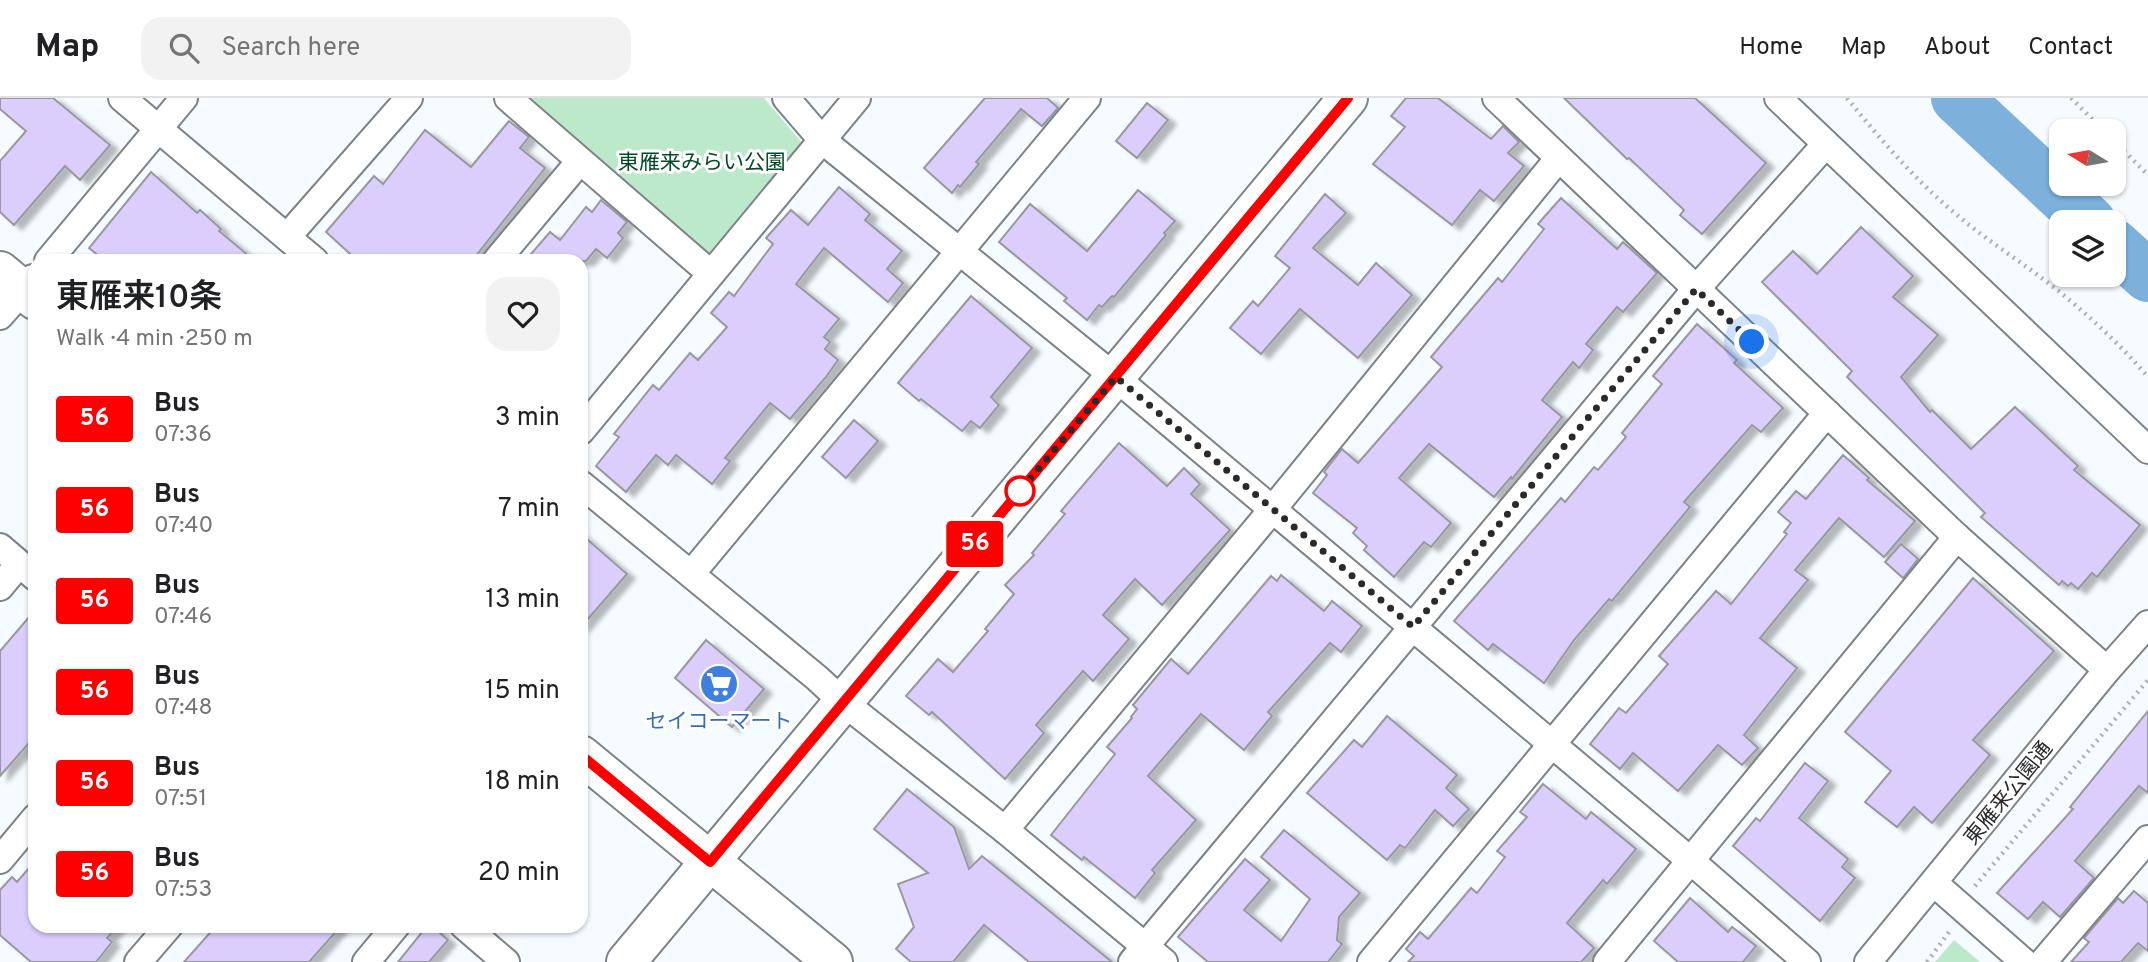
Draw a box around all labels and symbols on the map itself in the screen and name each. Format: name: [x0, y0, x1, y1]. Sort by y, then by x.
north arrow: [2049, 119, 2126, 196]
park label: 東雁来みらい公園: [618, 150, 786, 177]
your location: [1734, 324, 1769, 359]
unlabelled marker: [1005, 476, 1035, 506]
line badge: 56: [944, 521, 1006, 567]
supermarket icon: セイコーマート: [698, 663, 740, 705]
place label: セイコーマート: [646, 709, 793, 736]
street label: 東雁来公園通: [1959, 736, 2059, 851]

